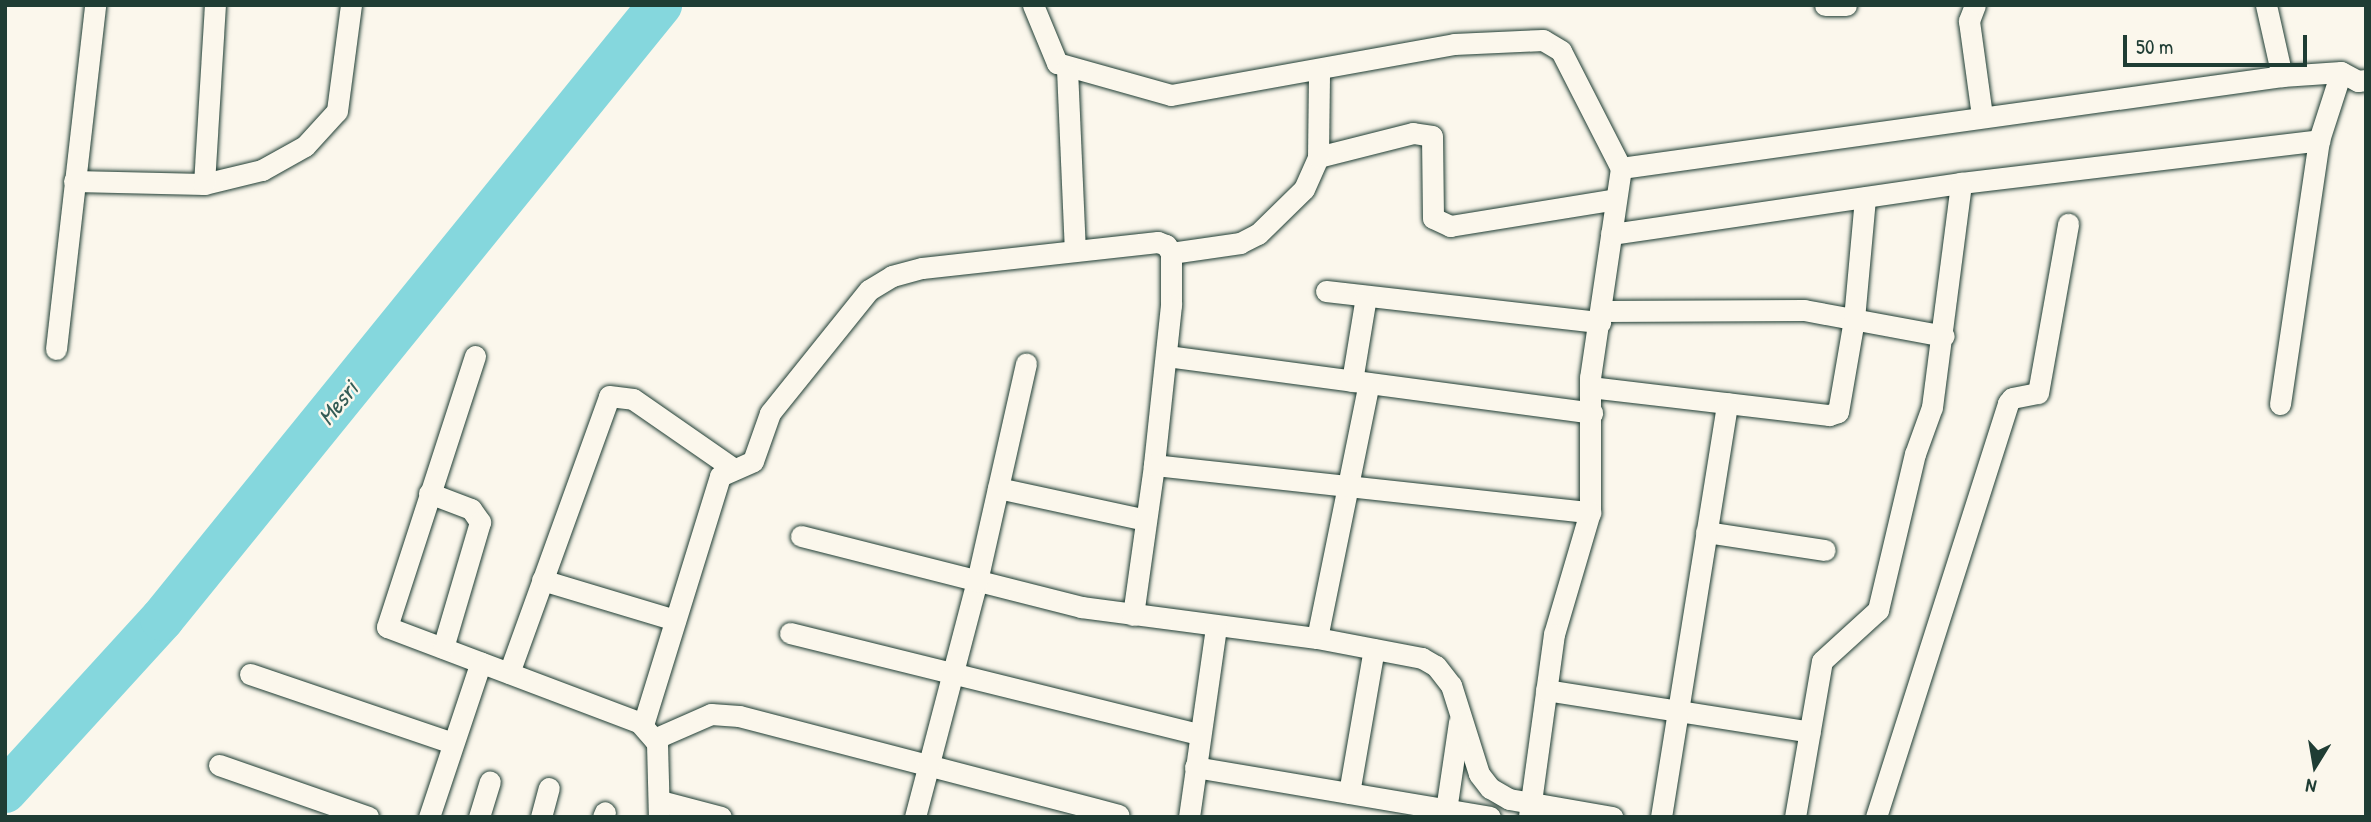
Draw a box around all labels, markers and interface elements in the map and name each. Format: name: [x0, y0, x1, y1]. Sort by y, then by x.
scale bar: [2126, 21, 2310, 65]
text: 50 m: [2136, 32, 2173, 61]
water label: Mesri: [312, 375, 364, 431]
north arrow: [2280, 731, 2350, 801]
text: N: [2304, 773, 2318, 800]

